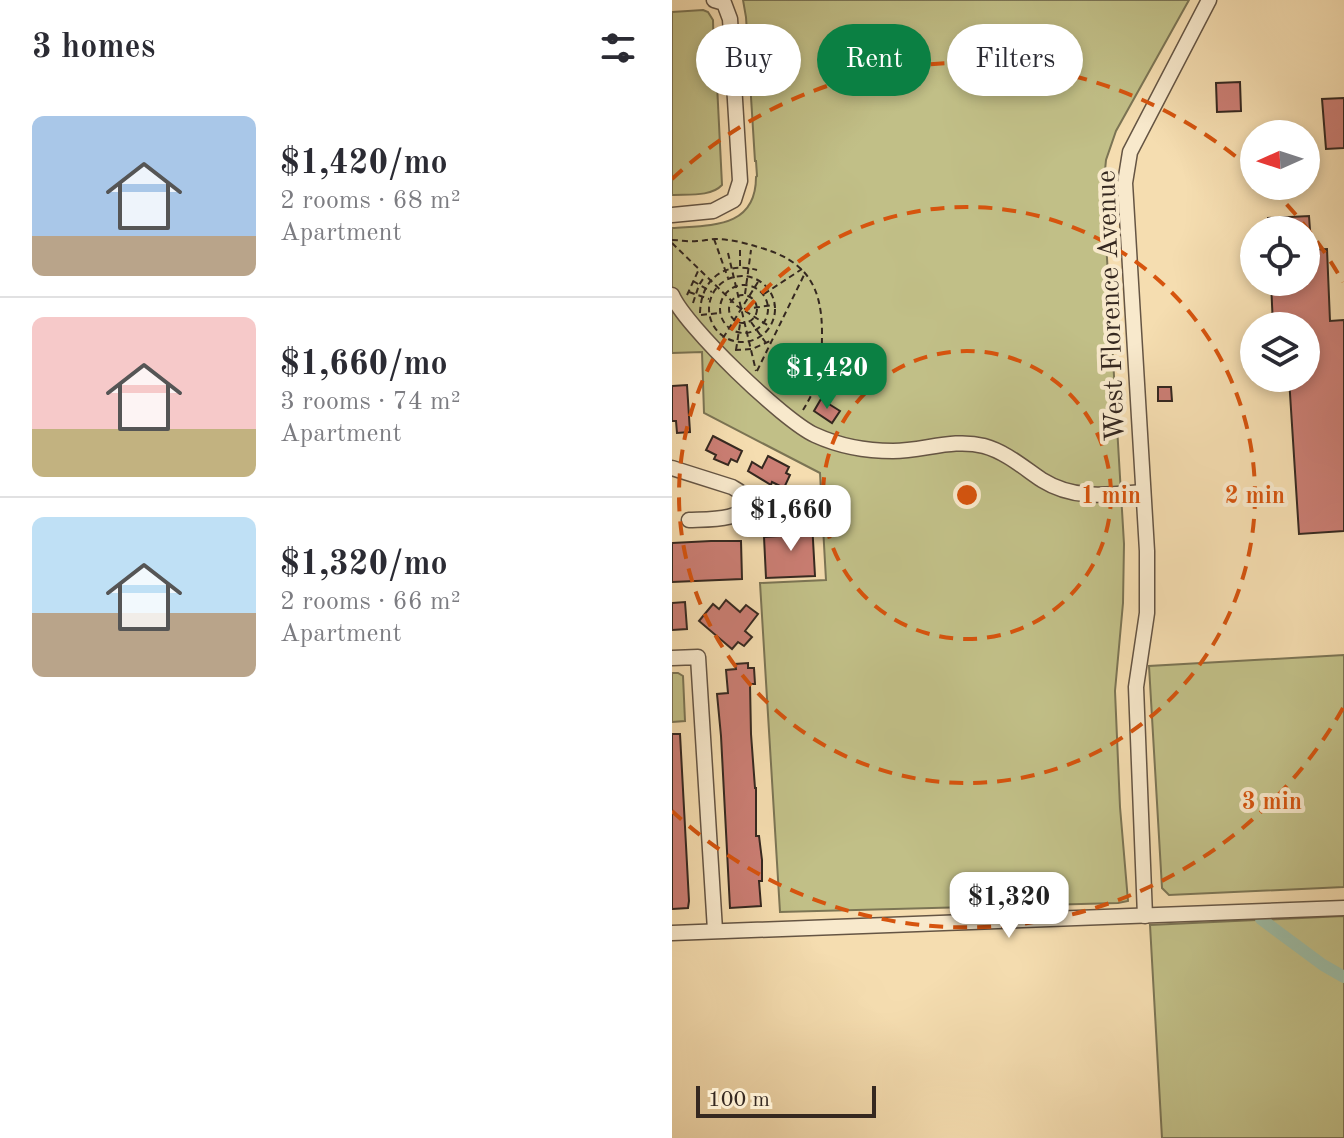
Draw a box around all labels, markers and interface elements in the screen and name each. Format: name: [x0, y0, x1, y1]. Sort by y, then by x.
chip: Buy: [696, 24, 801, 96]
chip: Rent: [817, 24, 931, 96]
chip: Filters: [947, 24, 1083, 96]
icon: filters: [596, 26, 640, 70]
text: 3 homes: [32, 31, 155, 65]
north arrow: [1240, 120, 1320, 200]
map controls: [1240, 120, 1320, 392]
text: $1,420/mo: [280, 147, 448, 181]
icon: home: [96, 148, 192, 244]
street label: West Florence Avenue: [1093, 170, 1131, 442]
text: 2 rooms · 68 m²: [280, 188, 461, 214]
button: locate: [1240, 216, 1320, 296]
text: Apartment: [280, 220, 402, 246]
button: layers: [1240, 312, 1320, 392]
pin: $1,420: [762, 343, 892, 411]
text: $1,660/mo: [280, 348, 448, 382]
icon: home: [96, 349, 192, 445]
text: $1,420: [786, 356, 868, 382]
text: 3 rooms · 74 m²: [280, 389, 461, 415]
text: Apartment: [280, 421, 402, 447]
centre of rings: [953, 481, 981, 509]
pin: $1,660: [726, 485, 856, 553]
text: 1 min: [1081, 485, 1141, 509]
text: 2 min: [1225, 485, 1285, 509]
text: $1,660: [750, 498, 832, 524]
text: $1,320/mo: [280, 548, 448, 582]
icon: home: [96, 549, 192, 645]
text: 2 rooms · 66 m²: [280, 589, 461, 615]
text: Apartment: [280, 621, 402, 647]
text: 3 min: [1242, 791, 1302, 815]
pin: $1,320: [944, 872, 1074, 940]
text: $1,320: [968, 885, 1050, 911]
scale bar: [696, 1082, 876, 1118]
text: 100 m: [708, 1089, 770, 1111]

